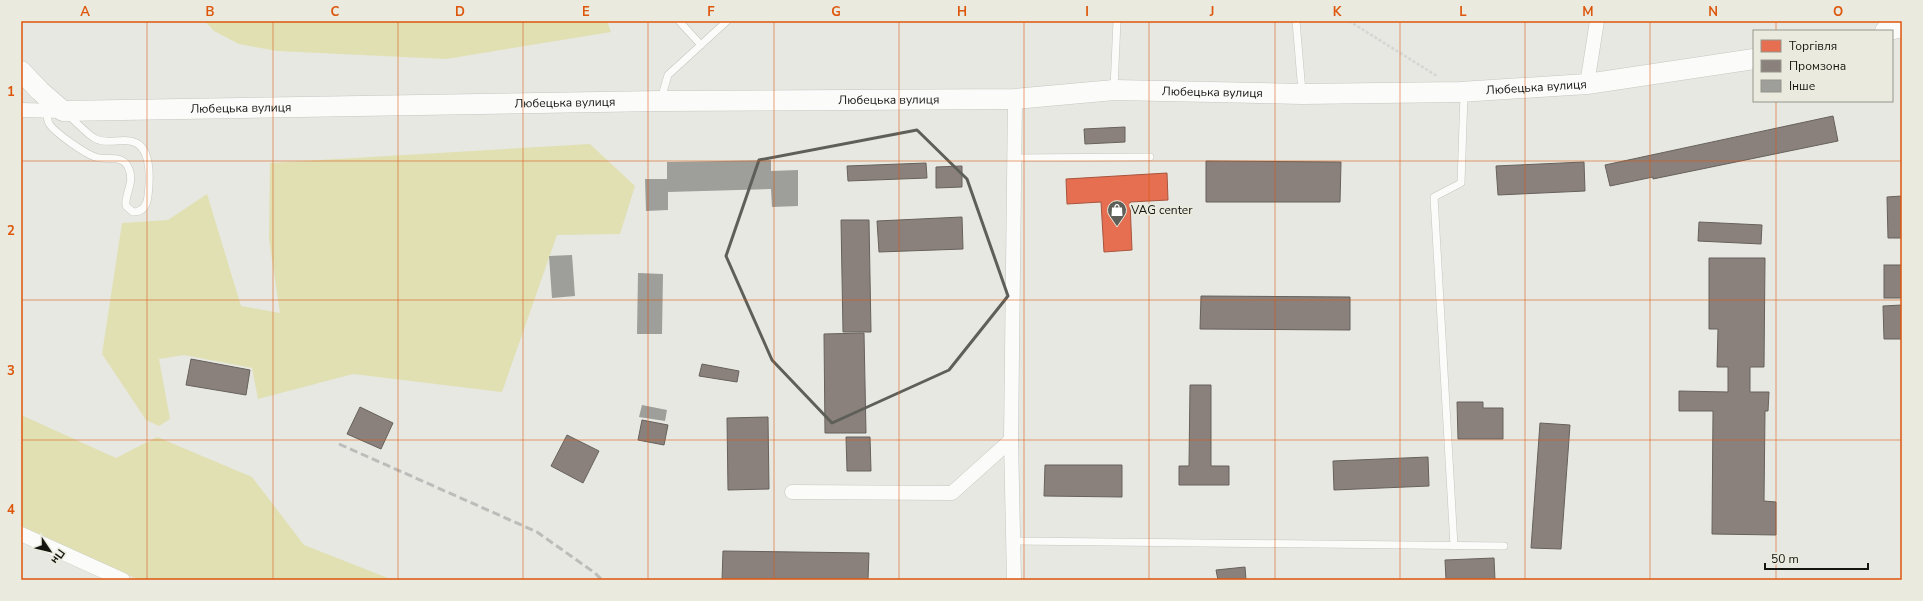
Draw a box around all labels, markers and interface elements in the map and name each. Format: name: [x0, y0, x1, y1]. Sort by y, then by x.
text: A: [80, 3, 90, 21]
text: B: [206, 3, 215, 21]
text: C: [331, 3, 340, 21]
text: D: [455, 3, 465, 21]
text: E: [582, 3, 590, 21]
text: F: [707, 3, 715, 21]
text: G: [831, 3, 841, 21]
text: H: [957, 3, 967, 21]
text: I: [1085, 3, 1089, 21]
text: J: [1209, 3, 1214, 21]
text: K: [1333, 3, 1342, 21]
text: L: [1459, 3, 1467, 21]
text: M: [1582, 3, 1594, 21]
text: N: [1708, 3, 1718, 21]
text: O: [1833, 3, 1843, 21]
legend: [1753, 30, 1893, 102]
text: Торгівля: [1789, 38, 1837, 54]
text: Промзона: [1789, 58, 1846, 74]
street label: Любецька вулиця: [1485, 76, 1587, 98]
text: Інше: [1789, 78, 1815, 94]
text: 1: [7, 83, 15, 101]
street label: Любецька вулиця: [1162, 83, 1263, 101]
street label: Любецька вулиця: [838, 91, 939, 108]
street label: Любецька вулиця: [514, 94, 616, 111]
street label: Любецька вулиця: [190, 99, 292, 117]
shop icon: VAG center: [1106, 199, 1128, 227]
place label: VAG center: [1130, 202, 1193, 218]
text: 2: [7, 222, 15, 240]
text: 3: [7, 362, 15, 380]
text: 4: [7, 501, 15, 519]
north arrow: [30, 531, 70, 571]
scale bar: [1765, 545, 1868, 571]
text: Пн: [47, 546, 68, 567]
text: 50 m: [1771, 551, 1799, 567]

